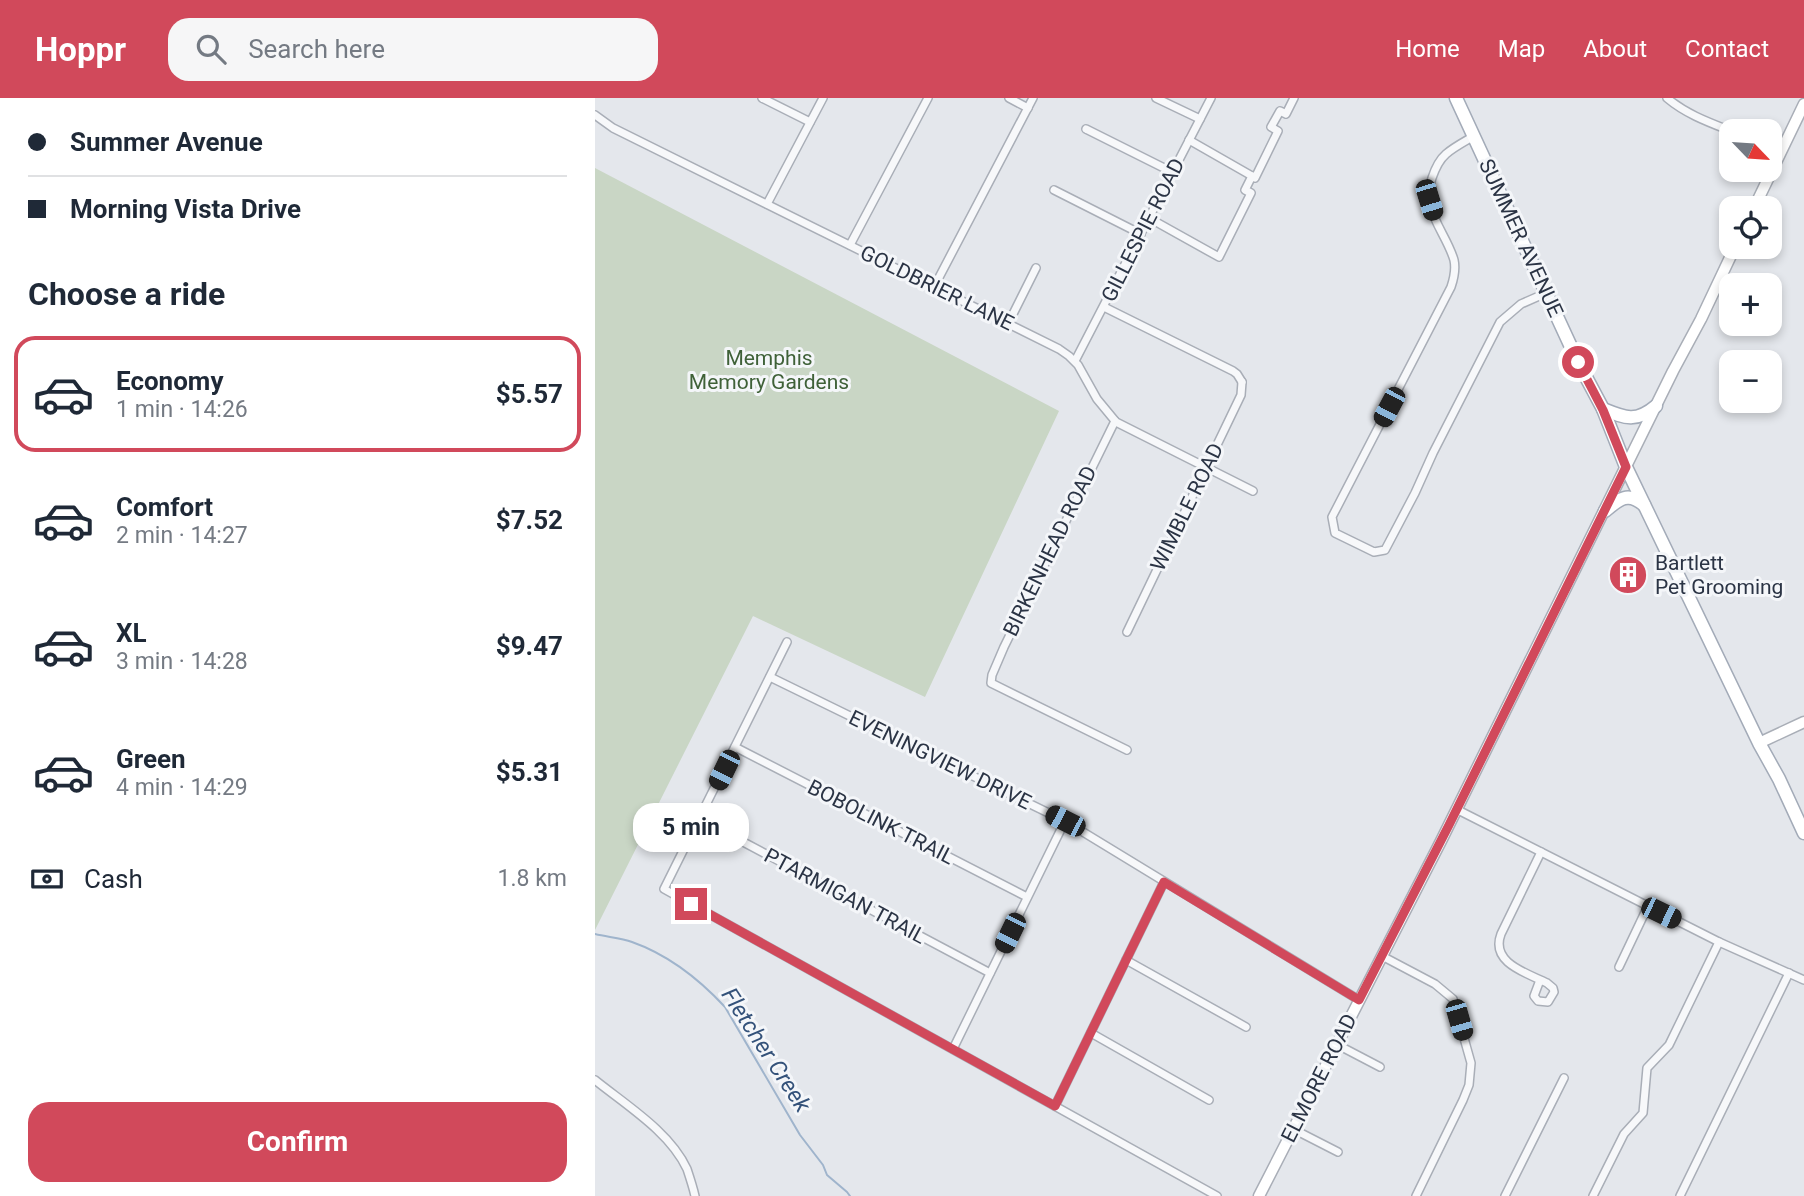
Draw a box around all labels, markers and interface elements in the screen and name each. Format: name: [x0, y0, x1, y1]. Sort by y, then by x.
search box: [168, 18, 658, 81]
text: Hoppr: [35, 30, 126, 69]
icon: search: [192, 30, 230, 68]
text: Search here: [248, 34, 385, 64]
text: Home: [1395, 35, 1460, 63]
text: Map: [1498, 35, 1545, 63]
text: About: [1583, 35, 1647, 63]
text: Contact: [1685, 35, 1769, 63]
north arrow: [1719, 119, 1781, 182]
map controls: [1719, 119, 1782, 413]
text: Summer Avenue: [70, 127, 263, 157]
street label: GILLESPIE ROAD: [1096, 154, 1190, 306]
street label: SUMMER AVENUE: [1474, 155, 1568, 321]
car: [1413, 177, 1446, 223]
text: Morning Vista Drive: [70, 194, 301, 224]
button: locate: [1719, 196, 1782, 259]
street label: GOLDBRIER LANE: [856, 240, 1018, 336]
button: +: [1719, 273, 1782, 336]
text: Choose a ride: [28, 275, 225, 313]
park label: Memphis Memory Gardens: [689, 346, 849, 394]
route start: [1562, 346, 1594, 378]
button: −: [1719, 350, 1782, 413]
icon: car: [32, 363, 95, 426]
text: Economy: [116, 366, 223, 396]
text: $5.57: [496, 379, 563, 409]
car: [1370, 384, 1409, 430]
text: 1 min · 14:26: [116, 396, 248, 423]
street label: WIMBLE ROAD: [1146, 439, 1228, 575]
street label: BIRKENHEAD ROAD: [998, 462, 1102, 640]
icon: car: [32, 489, 95, 552]
text: Comfort: [116, 492, 213, 522]
text: $7.52: [496, 505, 563, 535]
text: 2 min · 14:27: [116, 522, 248, 549]
place label: Bartlett Pet Grooming: [1655, 551, 1783, 599]
building icon: Bartlett Pet Grooming: [1607, 554, 1649, 596]
icon: car: [32, 615, 95, 678]
text: XL: [116, 618, 147, 648]
text: $9.47: [496, 631, 563, 661]
text: 3 min · 14:28: [116, 648, 248, 675]
street label: EVENINGVIEW DRIVE: [845, 705, 1035, 815]
icon: car: [32, 741, 95, 804]
text: Green: [116, 744, 186, 774]
car: [706, 747, 743, 793]
text: $5.31: [496, 757, 563, 787]
text: 4 min · 14:29: [116, 774, 248, 801]
street label: BOBOLINK TRAIL: [804, 775, 958, 869]
callout: 5 min: [633, 802, 749, 852]
car: [1042, 802, 1089, 840]
text: 5 min: [662, 814, 720, 841]
street label: PTARMIGAN TRAIL: [760, 843, 930, 949]
icon: cash: [28, 860, 66, 898]
text: Cash: [84, 864, 143, 894]
text: 1.8 km: [498, 865, 567, 892]
route end: [675, 888, 707, 920]
car: [1638, 894, 1685, 932]
car: [992, 910, 1029, 956]
water label: Fletcher Creek: [716, 983, 817, 1118]
car: [1444, 997, 1475, 1043]
street label: ELMORE ROAD: [1276, 1010, 1362, 1146]
button: Confirm: [28, 1102, 567, 1182]

